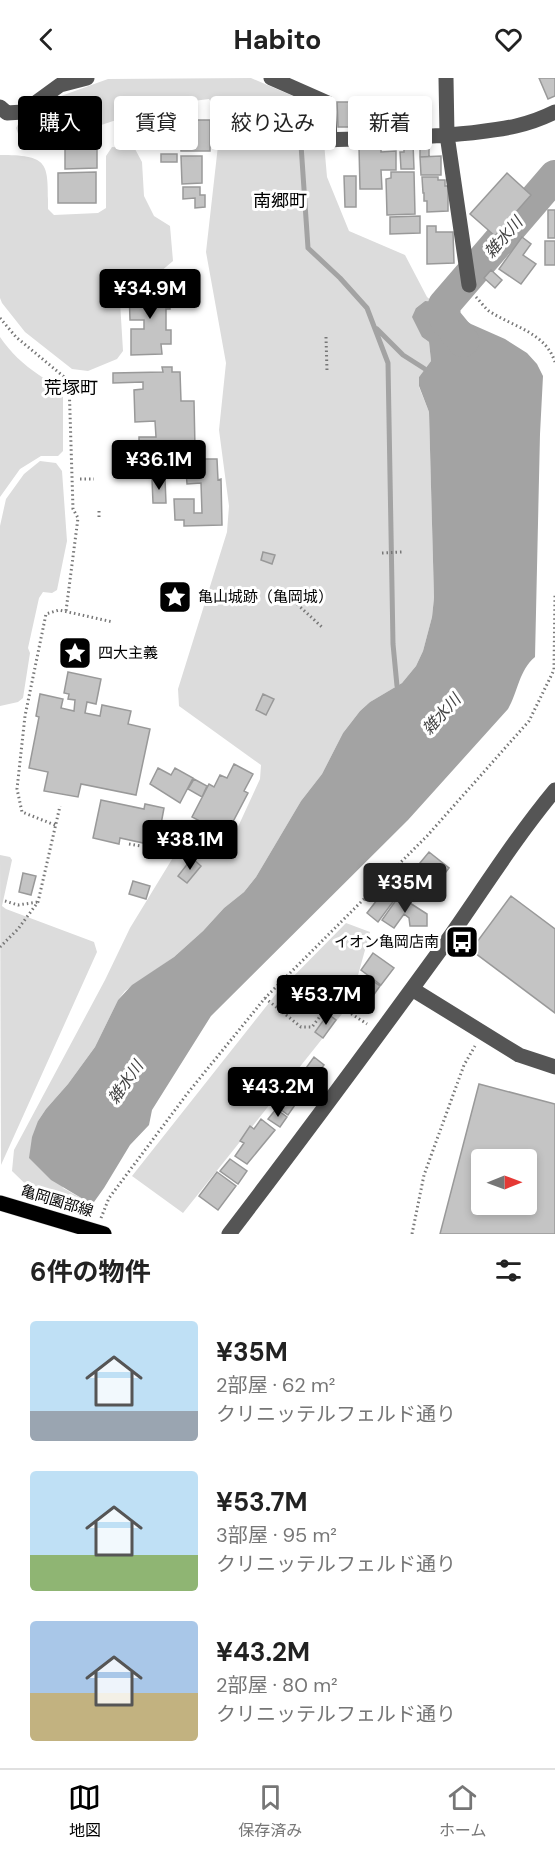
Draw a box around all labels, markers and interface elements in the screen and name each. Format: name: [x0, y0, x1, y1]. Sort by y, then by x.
text: Habito: [234, 22, 322, 57]
icon: back: [30, 23, 63, 56]
icon: heart: [492, 23, 525, 56]
chip: 購入: [18, 96, 102, 150]
chip: 賃貸: [114, 96, 198, 150]
chip: 絞り込み: [210, 96, 336, 150]
chip: 新着: [348, 96, 432, 150]
district label: 南郷町: [253, 189, 307, 213]
water label: 雑水川: [480, 211, 528, 262]
pin: ¥34.9M: [101, 269, 199, 320]
text: ¥34.9M: [114, 275, 186, 301]
district label: 荒塚町: [44, 376, 98, 400]
pin: ¥36.1M: [110, 440, 208, 491]
text: ¥36.1M: [126, 446, 192, 472]
place icon: 亀山城跡（亀岡城）: [157, 579, 193, 615]
place label: 亀山城跡（亀岡城）: [198, 587, 333, 607]
place icon: 四大主義: [57, 635, 93, 671]
place label: 四大主義: [98, 643, 158, 663]
water label: 雑水川: [418, 688, 467, 739]
pin: ¥38.1M: [141, 820, 239, 871]
text: ¥38.1M: [156, 826, 224, 852]
pin: ¥35M: [369, 863, 441, 914]
text: ¥35M: [377, 869, 433, 895]
bus stop icon: イオン亀岡店南: [444, 924, 480, 960]
place label: イオン亀岡店南: [334, 932, 439, 952]
pin: ¥53.7M: [277, 975, 375, 1026]
text: ¥53.7M: [291, 981, 361, 1007]
water label: 雑水川: [103, 1055, 149, 1108]
pin: ¥43.2M: [229, 1067, 327, 1118]
text: ¥43.2M: [242, 1073, 314, 1099]
north arrow: [471, 1149, 537, 1215]
map controls: [471, 1149, 537, 1215]
street label: 亀岡園部線: [18, 1180, 96, 1222]
icon: filters: [492, 1254, 525, 1287]
text: 6件の物件: [30, 1255, 150, 1289]
text: ¥35M: [216, 1335, 288, 1369]
icon: home: [78, 1345, 150, 1417]
text: 2部屋 · 62 m²: [216, 1372, 335, 1398]
text: クリニッテルフェルド通り: [216, 1401, 456, 1427]
text: ¥53.7M: [216, 1485, 308, 1519]
icon: home: [78, 1495, 150, 1567]
text: 3部屋 · 95 m²: [216, 1522, 337, 1548]
text: クリニッテルフェルド通り: [216, 1551, 456, 1577]
text: ¥43.2M: [216, 1635, 310, 1669]
icon: home: [78, 1645, 150, 1717]
text: 2部屋 · 80 m²: [216, 1672, 338, 1698]
text: クリニッテルフェルド通り: [216, 1701, 456, 1727]
tab: 地図: [68, 1781, 101, 1841]
tab: 保存済み: [238, 1781, 302, 1841]
tab: ホーム: [439, 1781, 487, 1841]

